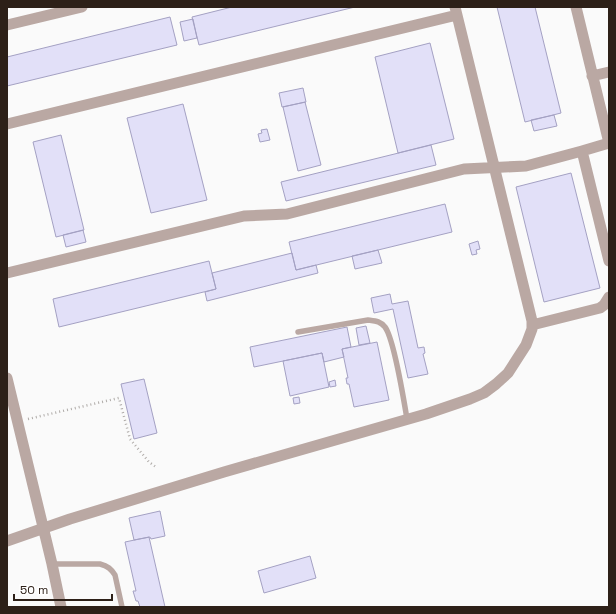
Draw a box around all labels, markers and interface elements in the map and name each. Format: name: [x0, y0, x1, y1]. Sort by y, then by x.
scale bar: [14, 576, 112, 602]
text: 50 m: [20, 582, 48, 598]

